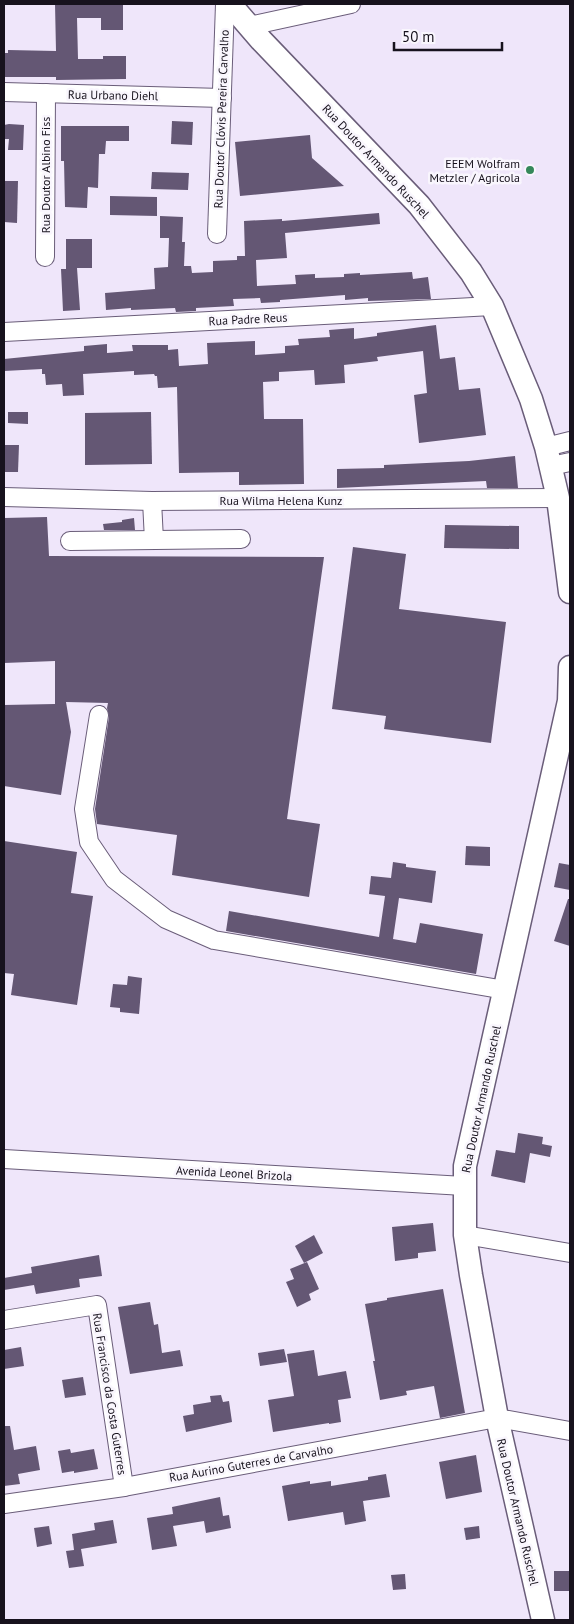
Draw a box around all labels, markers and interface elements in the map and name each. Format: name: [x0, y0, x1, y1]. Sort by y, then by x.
scale bar: [394, 20, 502, 52]
text: 50 m: [402, 27, 435, 46]
street label: Rua Doutor Clóvis Pereira Carvalho: [210, 29, 232, 209]
street label: Rua Urbano Diehl: [68, 87, 159, 103]
street label: Rua Doutor Armando Ruschel: [319, 101, 433, 221]
street label: Rua Doutor Albino Fiss: [38, 117, 53, 233]
place label: EEEM Wolfram Metzler / Agricola: [429, 156, 520, 185]
marker: EEEM Wolfram Metzler / Agricola: [524, 164, 536, 176]
street label: Rua Padre Reus: [208, 309, 288, 329]
street label: Rua Wilma Helena Kunz: [220, 493, 342, 508]
street label: Rua Doutor Armando Ruschel: [458, 1023, 504, 1174]
street label: Avenida Leonel Brizola: [175, 1162, 293, 1184]
street label: Rua Francisco da Costa Guterres: [90, 1312, 130, 1476]
street label: Rua Doutor Armando Ruschel: [494, 1437, 542, 1587]
street label: Rua Aurino Guterres de Carvalho: [168, 1441, 334, 1485]

